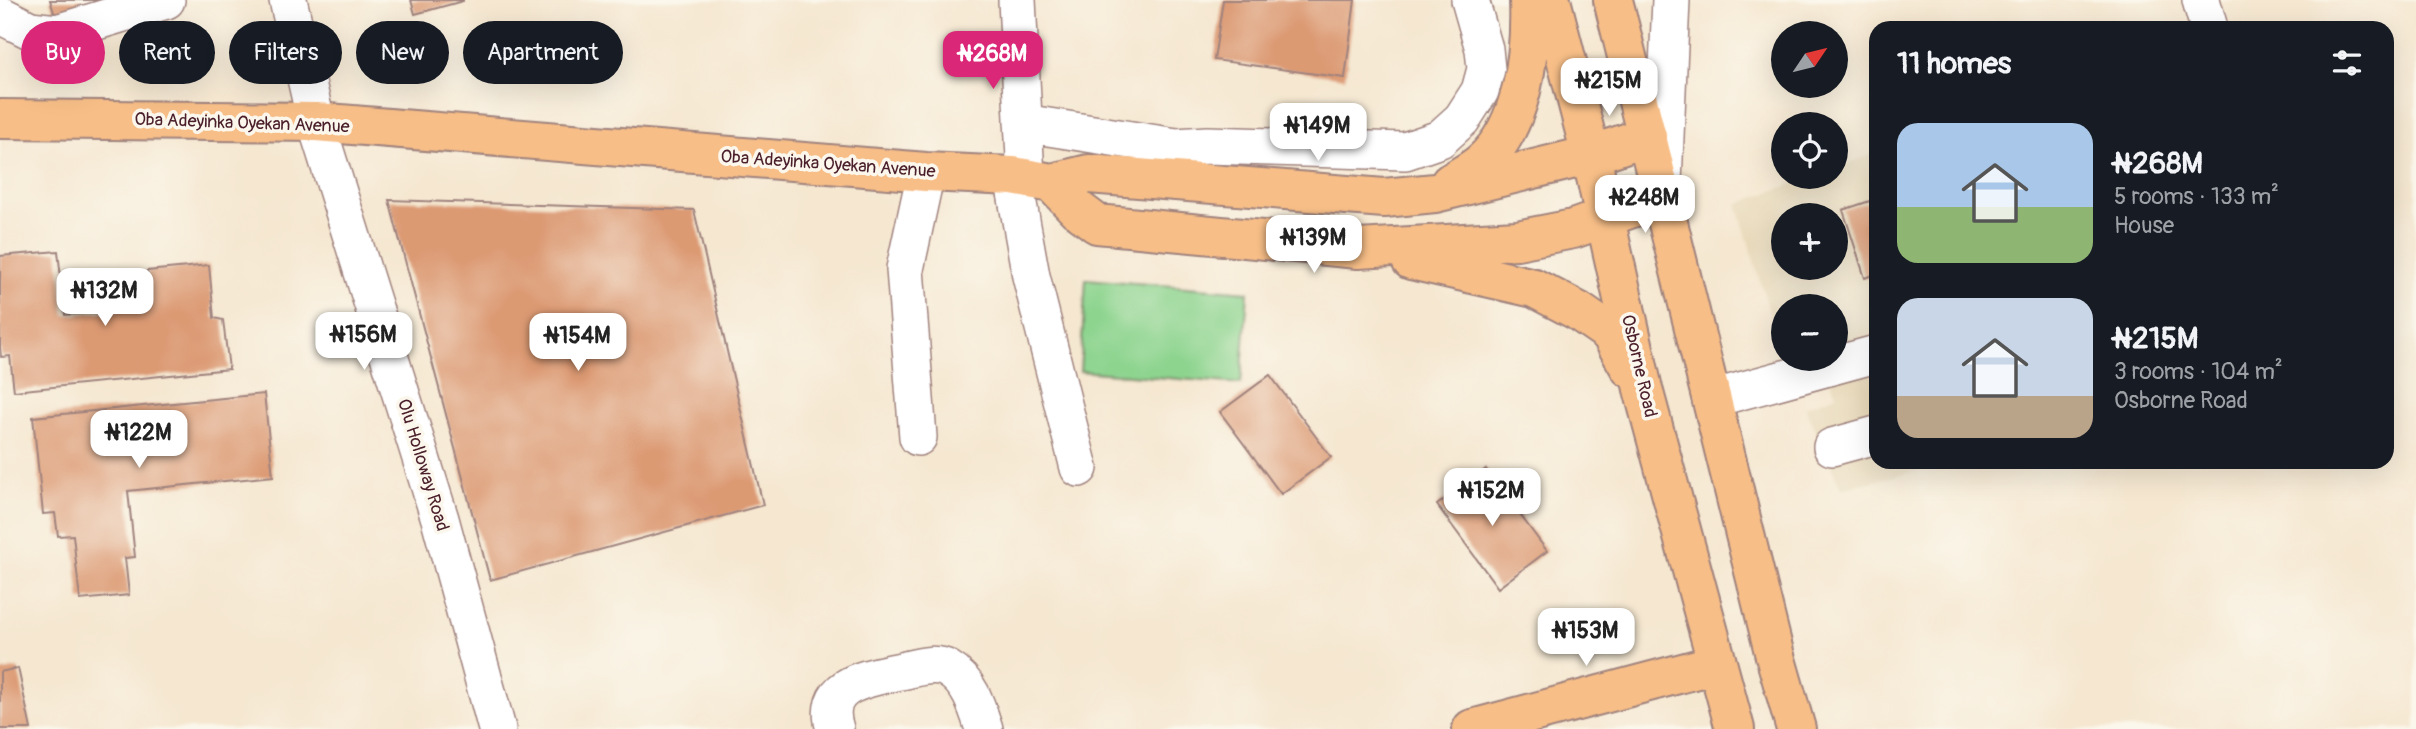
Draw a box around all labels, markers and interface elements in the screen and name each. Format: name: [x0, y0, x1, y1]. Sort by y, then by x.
chip: Buy: [21, 21, 105, 84]
chip: Rent: [119, 21, 215, 84]
chip: Filters: [229, 21, 342, 84]
chip: New: [356, 21, 449, 84]
chip: Apartment: [463, 21, 623, 84]
north arrow: [1771, 21, 1848, 98]
map controls: [1771, 21, 1848, 371]
pin: ₦268M: [944, 32, 1042, 91]
text: ₦268M: [959, 39, 1027, 68]
icon: filters: [2328, 44, 2366, 82]
text: 11 homes: [1897, 45, 2011, 82]
pin: ₦215M: [1560, 58, 1658, 118]
text: ₦215M: [1577, 66, 1641, 95]
pin: ₦149M: [1269, 104, 1367, 163]
street label: Oba Adeyinka Oyekan Avenue: [134, 108, 350, 138]
text: ₦149M: [1286, 111, 1350, 140]
button: locate: [1771, 112, 1848, 189]
street label: Oba Adeyinka Oyekan Avenue: [720, 145, 936, 183]
text: ₦268M: [2114, 145, 2203, 182]
icon: home: [1953, 151, 2037, 235]
pin: ₦248M: [1596, 176, 1694, 235]
text: 5 rooms · 133 m²: [2114, 182, 2279, 211]
text: ₦248M: [1611, 183, 1679, 212]
button: +: [1771, 203, 1848, 280]
text: House: [2114, 211, 2174, 240]
pin: ₦139M: [1265, 216, 1363, 275]
text: ₦139M: [1282, 223, 1346, 252]
pin: ₦132M: [56, 268, 154, 328]
text: ₦132M: [72, 276, 138, 305]
button: −: [1771, 294, 1848, 371]
pin: ₦156M: [315, 312, 413, 372]
street label: Osborne Road: [1616, 312, 1662, 420]
pin: ₦154M: [529, 314, 627, 373]
text: ₦156M: [331, 320, 397, 349]
text: ₦215M: [2114, 320, 2198, 357]
text: ₦154M: [545, 321, 611, 350]
icon: home: [1953, 326, 2037, 410]
text: 3 rooms · 104 m²: [2114, 357, 2283, 386]
text: Osborne Road: [2114, 386, 2248, 415]
street label: Olu Holloway Road: [392, 396, 454, 534]
pin: ₦122M: [90, 410, 188, 470]
text: ₦122M: [106, 418, 172, 447]
pin: ₦152M: [1443, 468, 1541, 528]
text: ₦152M: [1460, 476, 1524, 505]
pin: ₦153M: [1537, 608, 1635, 668]
text: ₦153M: [1554, 616, 1618, 645]

